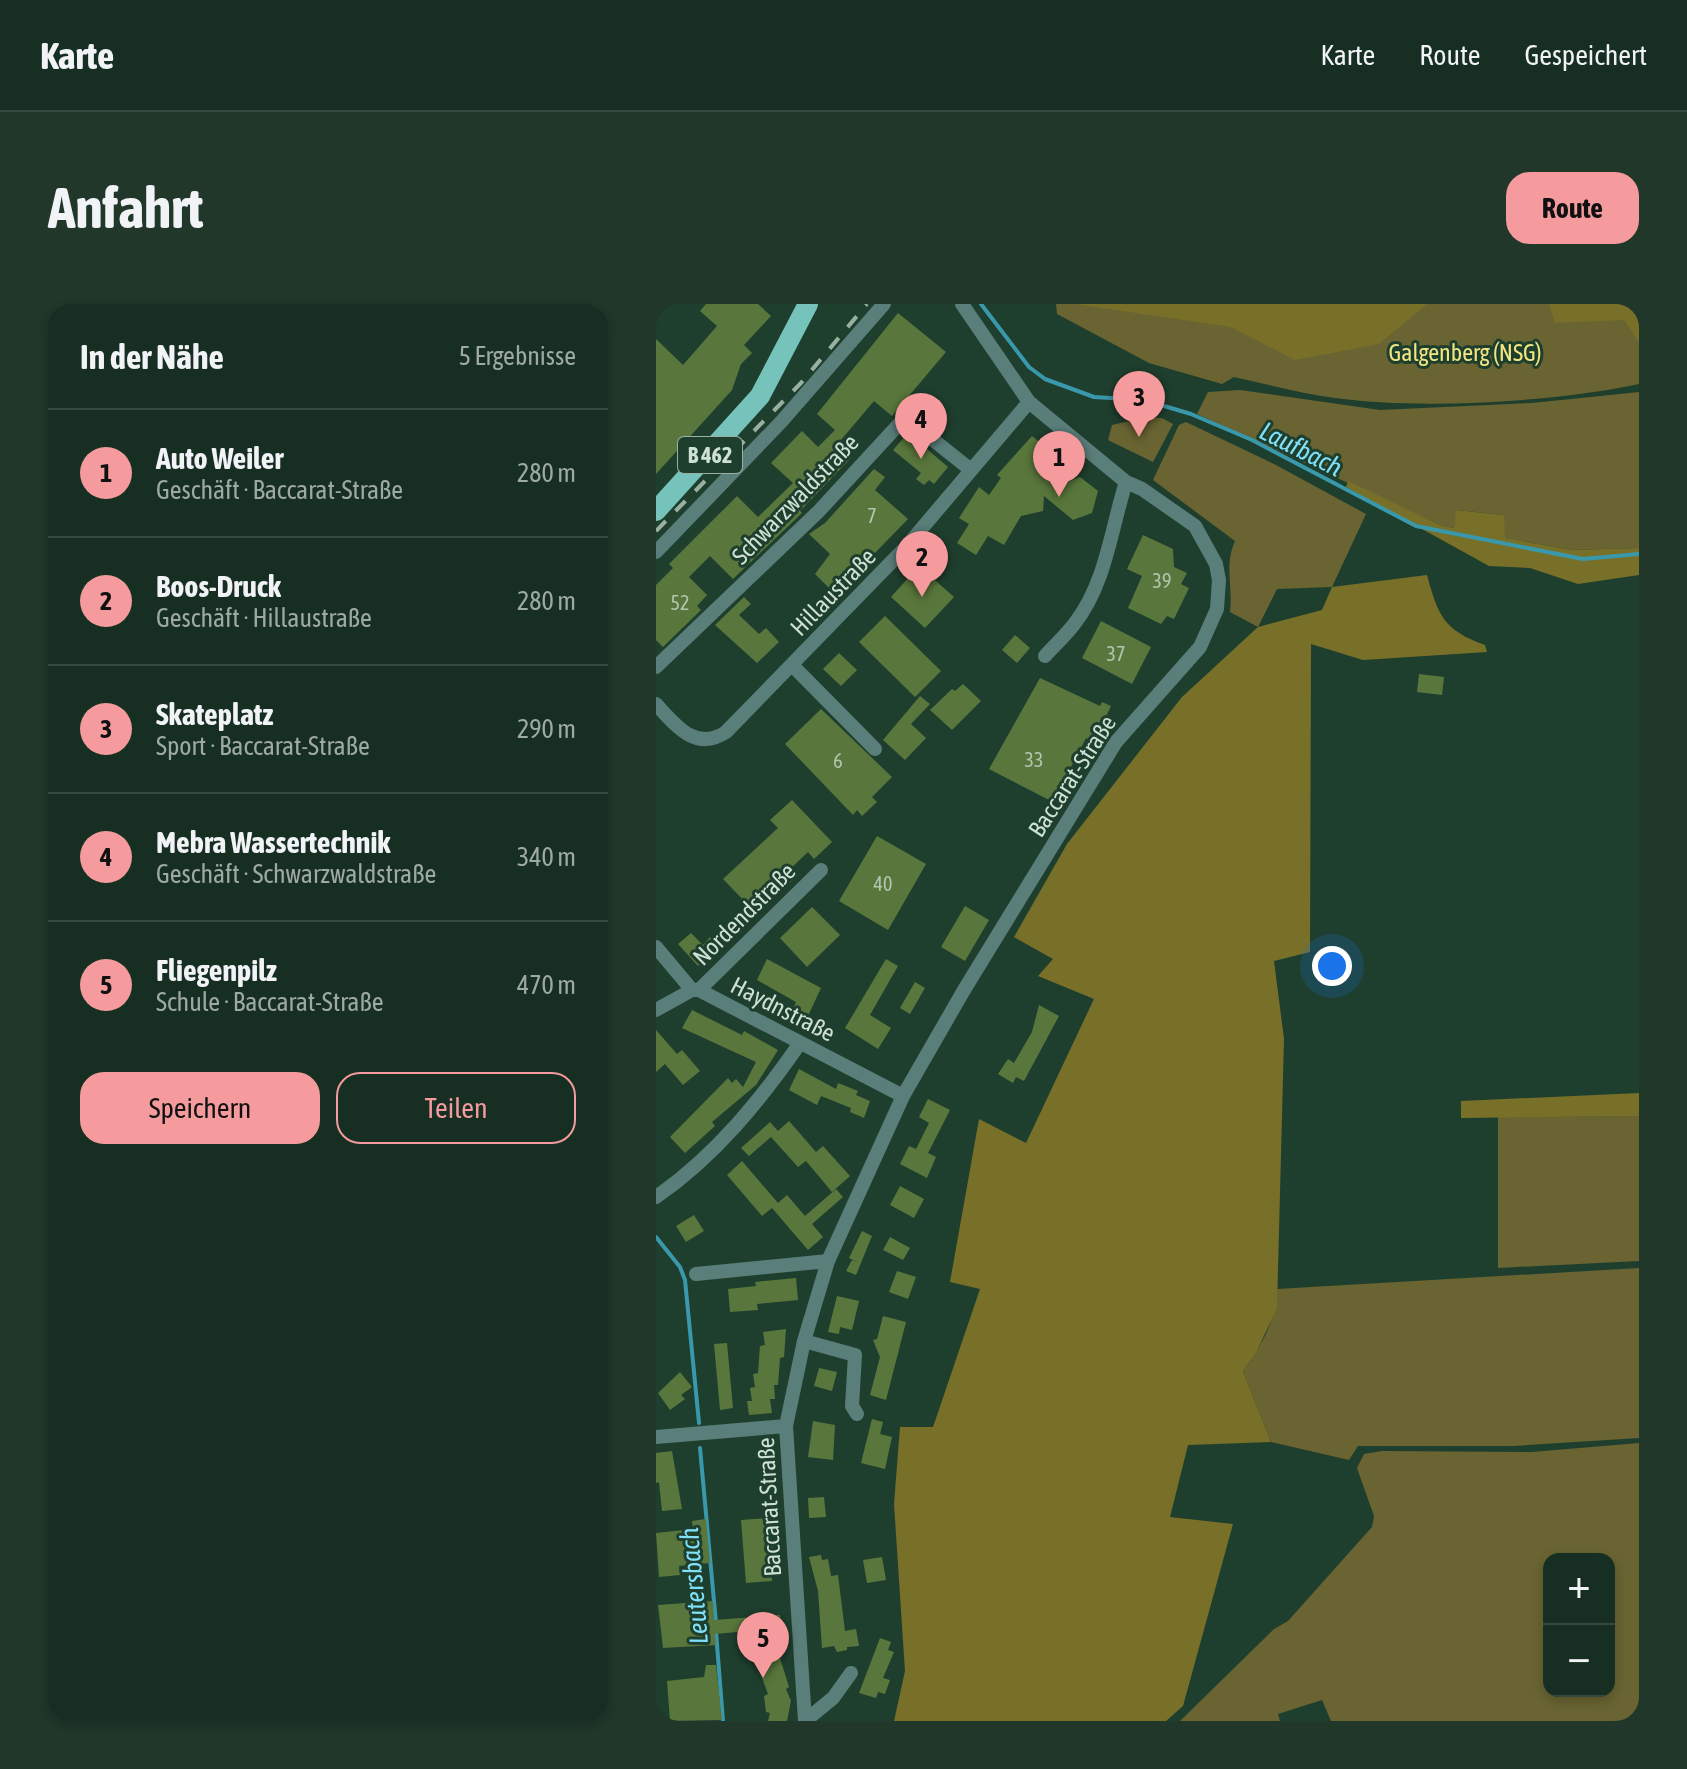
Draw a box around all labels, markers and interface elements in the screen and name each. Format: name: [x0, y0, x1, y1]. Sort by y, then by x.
text: Karte: [40, 34, 114, 77]
text: Karte: [1321, 39, 1375, 71]
text: Route: [1419, 39, 1480, 71]
text: Gespeichert: [1524, 39, 1647, 71]
button: Route: [1506, 172, 1639, 244]
text: Anfahrt: [48, 176, 203, 240]
text: In der Nähe: [80, 337, 224, 376]
park label: Galgenberg (NSG): [1389, 339, 1541, 366]
text: 5 Ergebnisse: [459, 341, 576, 371]
pin: 3: [1113, 371, 1165, 437]
pin: 4: [895, 393, 947, 459]
water label: Laufbach: [1255, 416, 1348, 483]
street label: Schwarzwaldstraße: [726, 429, 864, 569]
pin: 1: [1033, 431, 1085, 497]
road number: B 462: [678, 437, 742, 473]
text: Auto Weiler: [156, 441, 283, 475]
text: 1: [100, 458, 112, 488]
text: 280 m: [517, 458, 576, 488]
text: Geschäft · Baccarat-Straße: [156, 475, 403, 505]
house number: 7: [867, 504, 877, 527]
pin: 2: [896, 531, 948, 597]
street label: Hillaustraße: [785, 543, 881, 641]
text: Boos-Druck: [156, 569, 281, 603]
house number: 39: [1153, 569, 1171, 592]
text: 2: [100, 586, 112, 616]
text: 280 m: [517, 586, 576, 616]
house number: 52: [671, 591, 689, 614]
text: Geschäft · Hillaustraße: [156, 603, 372, 633]
house number: 37: [1107, 642, 1125, 665]
text: Skateplatz: [156, 697, 273, 731]
street label: Baccarat-Straße: [1023, 710, 1121, 842]
text: 3: [100, 714, 112, 744]
text: 290 m: [517, 714, 576, 744]
text: Sport · Baccarat-Straße: [156, 731, 370, 761]
house number: 33: [1025, 748, 1043, 771]
house number: 6: [833, 749, 843, 772]
text: Mebra Wassertechnik: [156, 825, 391, 859]
text: 4: [100, 842, 112, 872]
text: 340 m: [517, 842, 576, 872]
street label: Nordendstraße: [687, 857, 801, 971]
text: Geschäft · Schwarzwaldstraße: [156, 859, 436, 889]
house number: 40: [874, 872, 892, 895]
your location: [1312, 946, 1352, 986]
text: Fliegenpilz: [156, 953, 277, 987]
text: 5: [100, 970, 112, 1000]
text: 470 m: [517, 970, 576, 1000]
street label: Haydnstraße: [726, 971, 840, 1047]
text: Schule · Baccarat-Straße: [156, 987, 383, 1017]
button: Speichern: [80, 1072, 320, 1144]
button: Teilen: [336, 1072, 576, 1144]
street label: Baccarat-Straße: [752, 1437, 786, 1577]
water label: Leutersbach: [674, 1526, 714, 1646]
map controls: [1543, 1553, 1615, 1697]
button: +: [1543, 1553, 1615, 1625]
pin: 5: [737, 1612, 789, 1678]
button: −: [1543, 1625, 1615, 1697]

